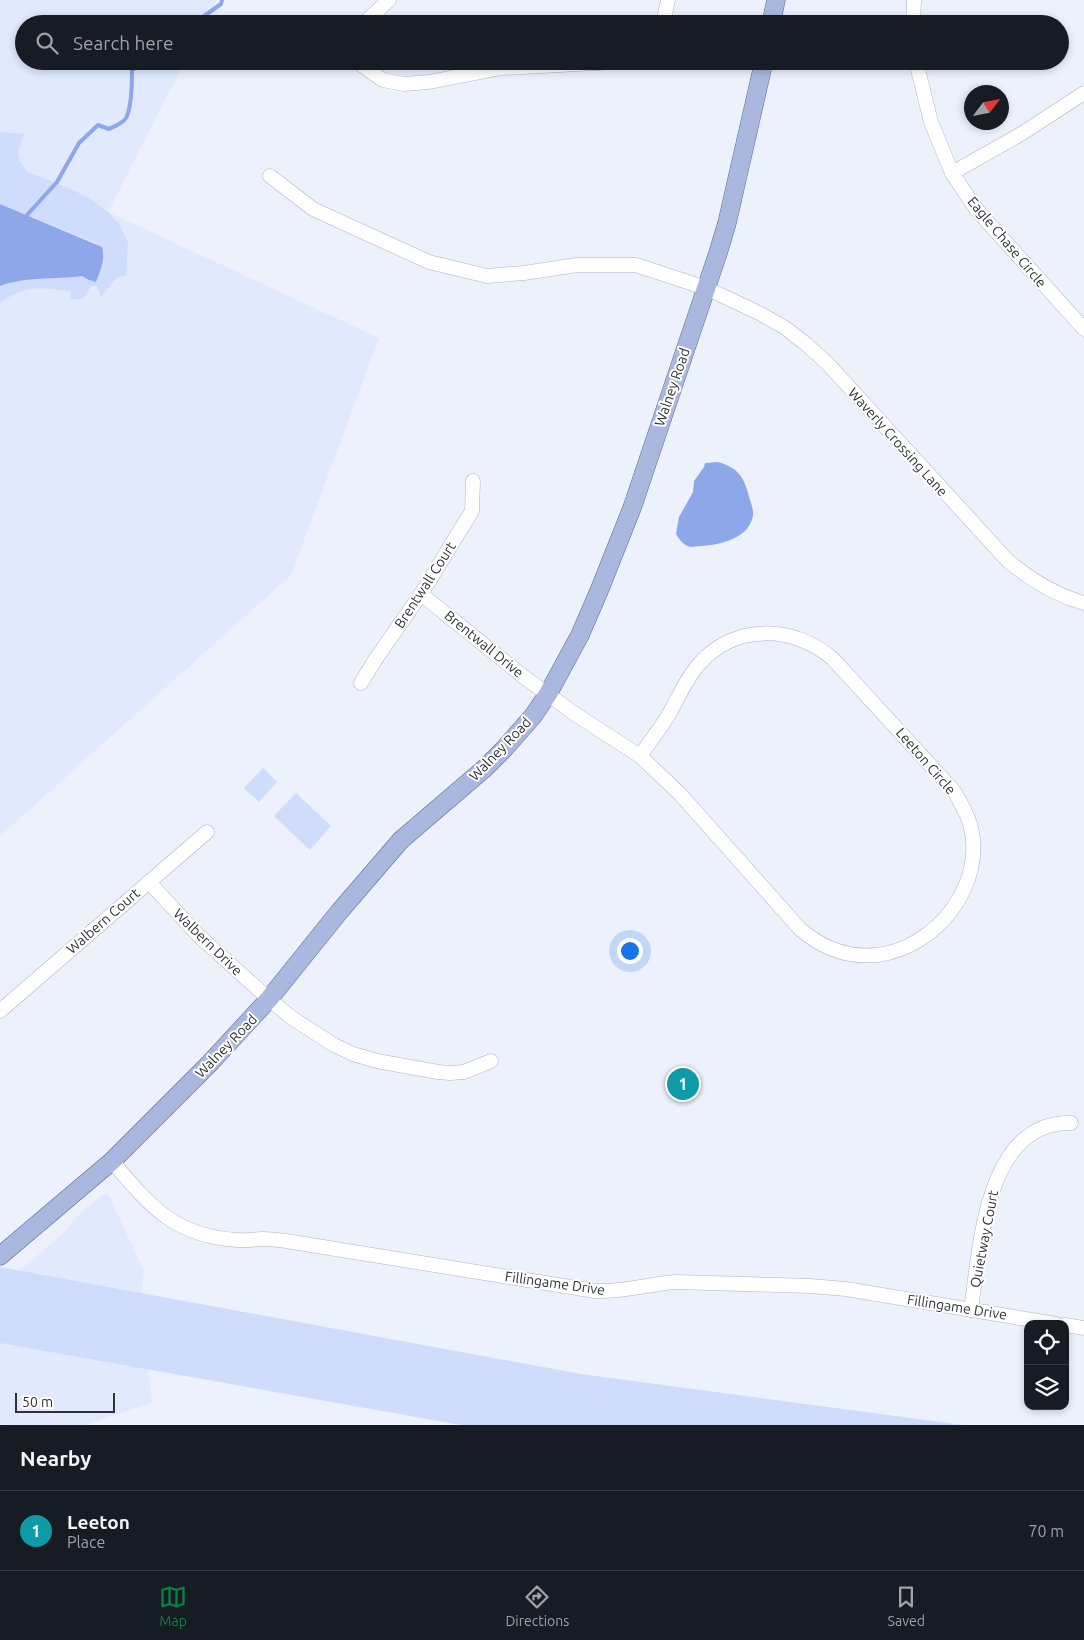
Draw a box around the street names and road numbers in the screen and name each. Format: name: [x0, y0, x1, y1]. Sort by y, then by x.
street label: Eagle Chase Circle: [964, 193, 1050, 291]
street label: Walney Road: [651, 346, 693, 428]
street label: Waverly Crossing Lane: [845, 385, 951, 499]
street label: Brentwall Court: [391, 538, 459, 631]
street label: Brentwall Drive: [441, 607, 527, 681]
street label: Walney Road: [466, 714, 534, 784]
street label: Leeton Circle: [893, 725, 959, 797]
street label: Walbern Court: [63, 885, 143, 957]
street label: Walbern Drive: [170, 905, 246, 979]
street label: Walney Road: [192, 1011, 260, 1081]
street label: Quietway Court: [967, 1188, 1001, 1289]
street label: Fillingame Drive: [504, 1268, 606, 1298]
street label: Fillingame Drive: [906, 1291, 1008, 1323]

